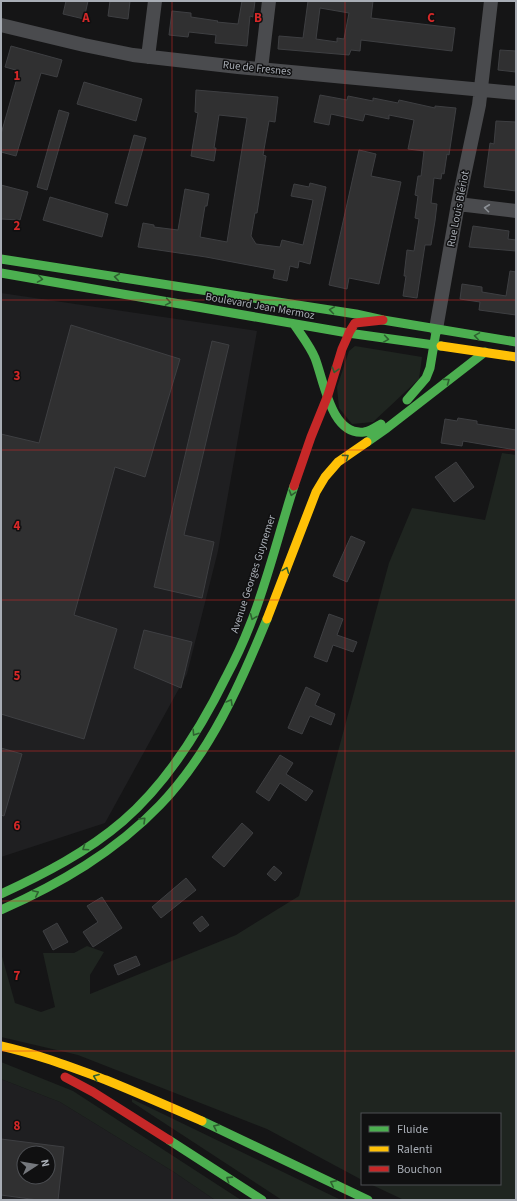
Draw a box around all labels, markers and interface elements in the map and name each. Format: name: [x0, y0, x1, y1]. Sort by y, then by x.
text: A: [81, 9, 90, 27]
text: B: [254, 9, 262, 27]
text: C: [427, 9, 435, 27]
street label: Rue de Fresnes: [222, 57, 292, 79]
text: 1: [14, 67, 21, 85]
street label: Rue Louis Blériot: [443, 169, 473, 248]
one-way arrow: [484, 203, 490, 212]
text: 2: [14, 217, 21, 235]
one-way arrow: [114, 273, 120, 282]
one-way arrow: [36, 275, 43, 283]
street label: Boulevard Jean Mermoz: [204, 289, 316, 323]
one-way arrow: [164, 297, 171, 306]
one-way arrow: [329, 306, 335, 315]
one-way arrow: [474, 332, 481, 341]
one-way arrow: [383, 334, 389, 343]
text: 3: [14, 367, 21, 385]
one-way arrow: [331, 367, 340, 374]
one-way arrow: [443, 379, 450, 386]
one-way arrow: [341, 455, 348, 462]
one-way arrow: [288, 489, 297, 496]
street label: Avenue Georges Guynemer: [227, 513, 279, 635]
text: 4: [14, 517, 21, 535]
one-way arrow: [281, 566, 289, 573]
one-way arrow: [250, 612, 258, 620]
text: 5: [14, 667, 21, 685]
one-way arrow: [225, 699, 232, 706]
one-way arrow: [193, 729, 200, 736]
text: 6: [14, 817, 21, 835]
one-way arrow: [138, 817, 146, 825]
one-way arrow: [82, 843, 89, 850]
one-way arrow: [32, 890, 40, 898]
text: 7: [14, 967, 21, 985]
one-way arrow: [93, 1073, 100, 1081]
legend: [361, 1113, 501, 1185]
text: 8: [14, 1117, 21, 1135]
text: Fluide: [397, 1121, 428, 1138]
one-way arrow: [212, 1124, 219, 1132]
text: Ralenti: [397, 1141, 432, 1158]
north arrow: [16, 1145, 56, 1185]
text: N: [37, 1158, 53, 1168]
text: Bouchon: [397, 1161, 442, 1178]
one-way arrow: [226, 1176, 233, 1184]
one-way arrow: [330, 1180, 337, 1188]

